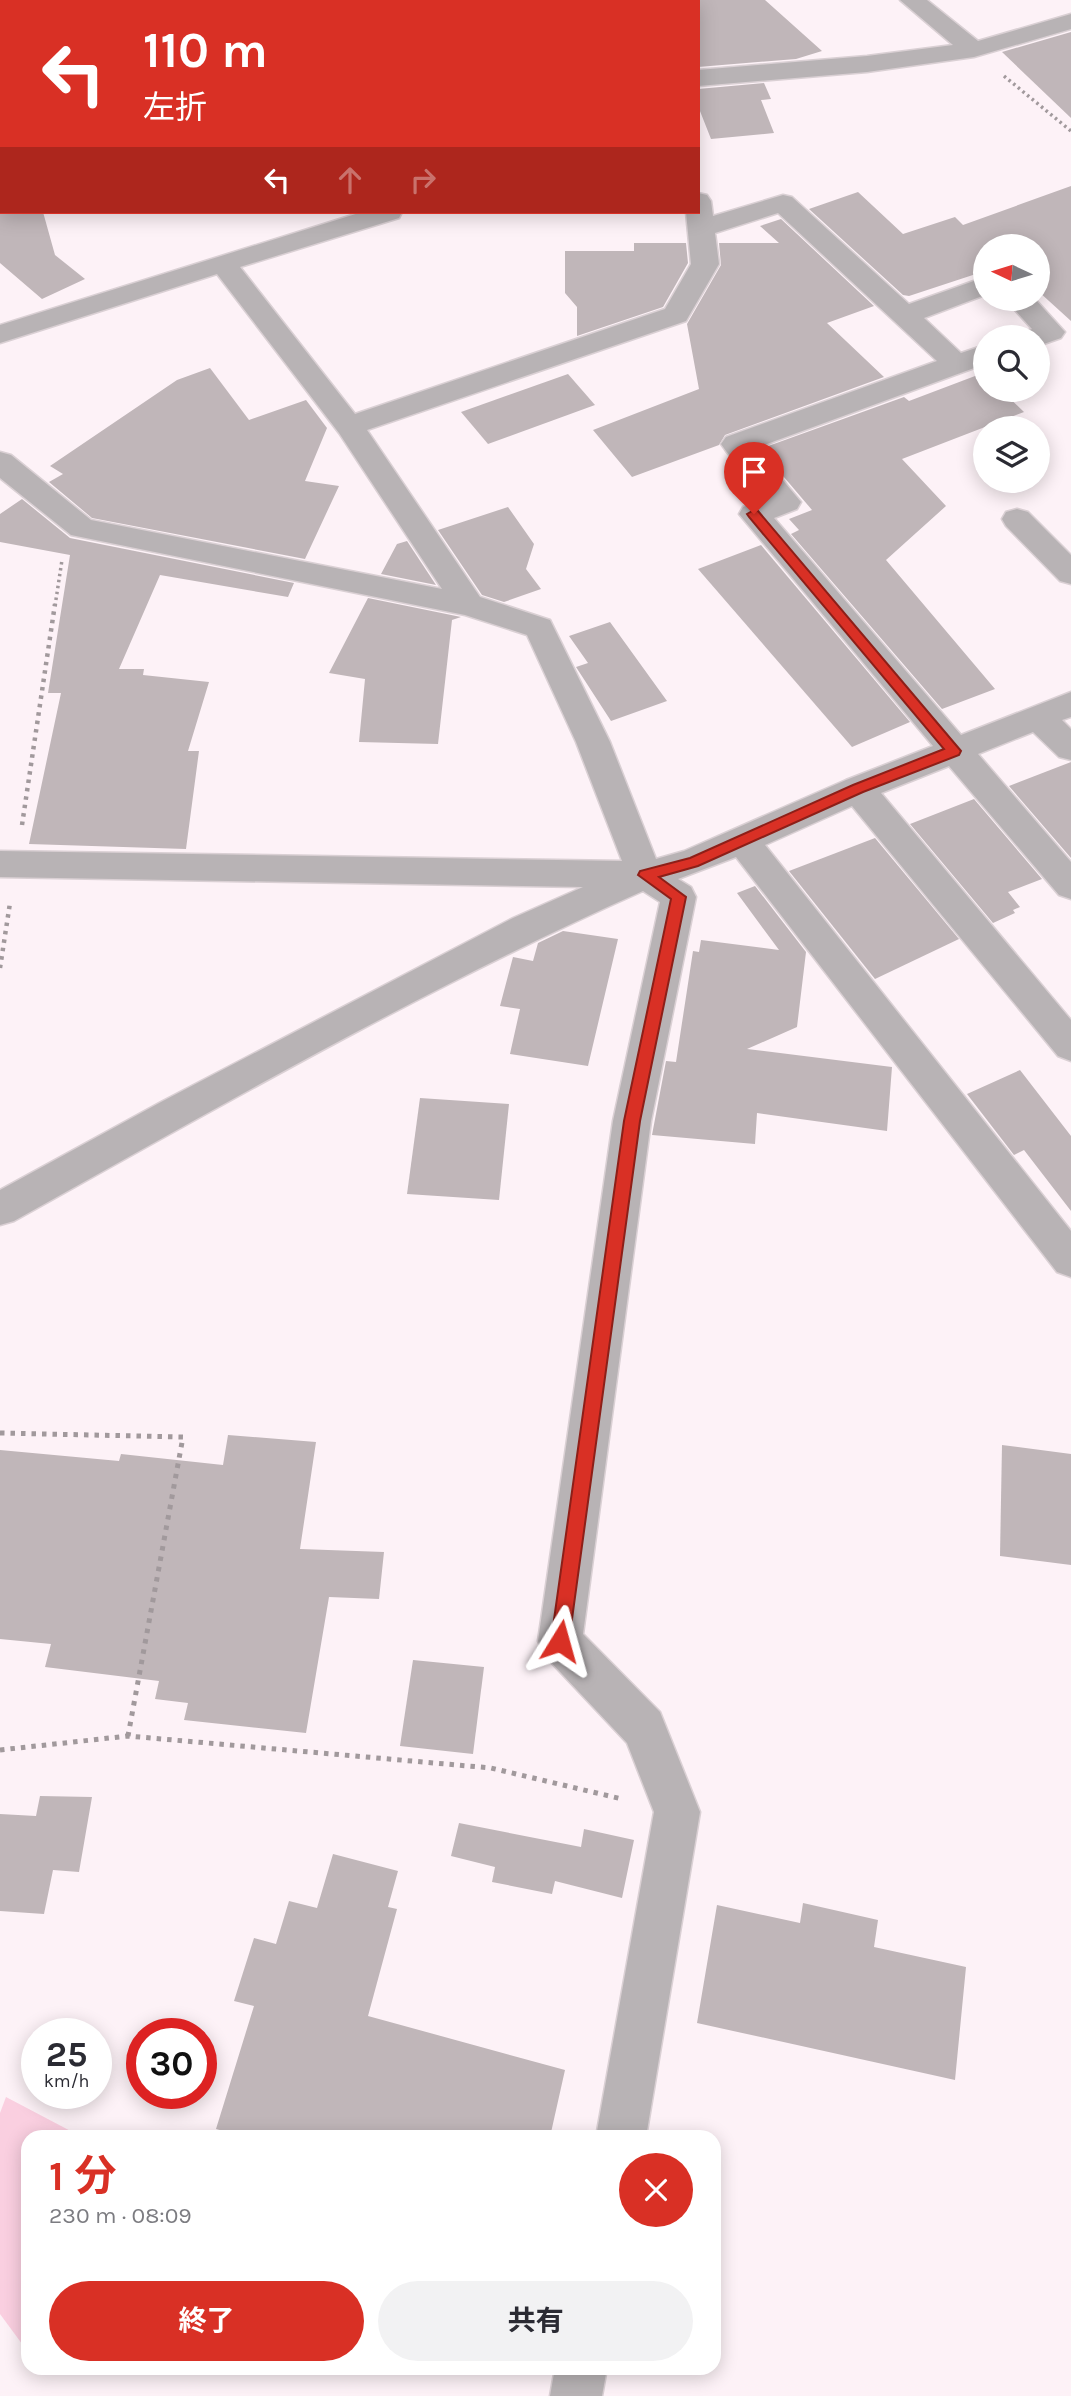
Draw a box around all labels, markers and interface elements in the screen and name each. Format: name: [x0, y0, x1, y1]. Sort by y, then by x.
text: 110 m: [143, 22, 268, 79]
icon: left: [28, 28, 119, 119]
text: 左折: [143, 89, 207, 126]
icon: left: [258, 161, 296, 199]
icon: ahead: [331, 161, 369, 199]
icon: right: [404, 161, 442, 199]
north arrow: [973, 234, 1050, 312]
map controls: [973, 234, 1050, 493]
button: search: [973, 325, 1050, 402]
button: layers: [973, 416, 1050, 493]
pin: [724, 442, 784, 514]
icon: arrive: [735, 453, 773, 491]
position arrow: [523, 1604, 597, 1678]
speed limit sign: 30: [126, 2018, 217, 2109]
text: 25: [46, 2034, 87, 2075]
text: km/h: [44, 2070, 89, 2092]
text: 1 分: [49, 2151, 117, 2201]
button: close: [619, 2153, 693, 2227]
text: 230 m · 08:09: [49, 2202, 192, 2229]
button: 終了: [49, 2281, 364, 2361]
button: 共有: [378, 2281, 693, 2361]

